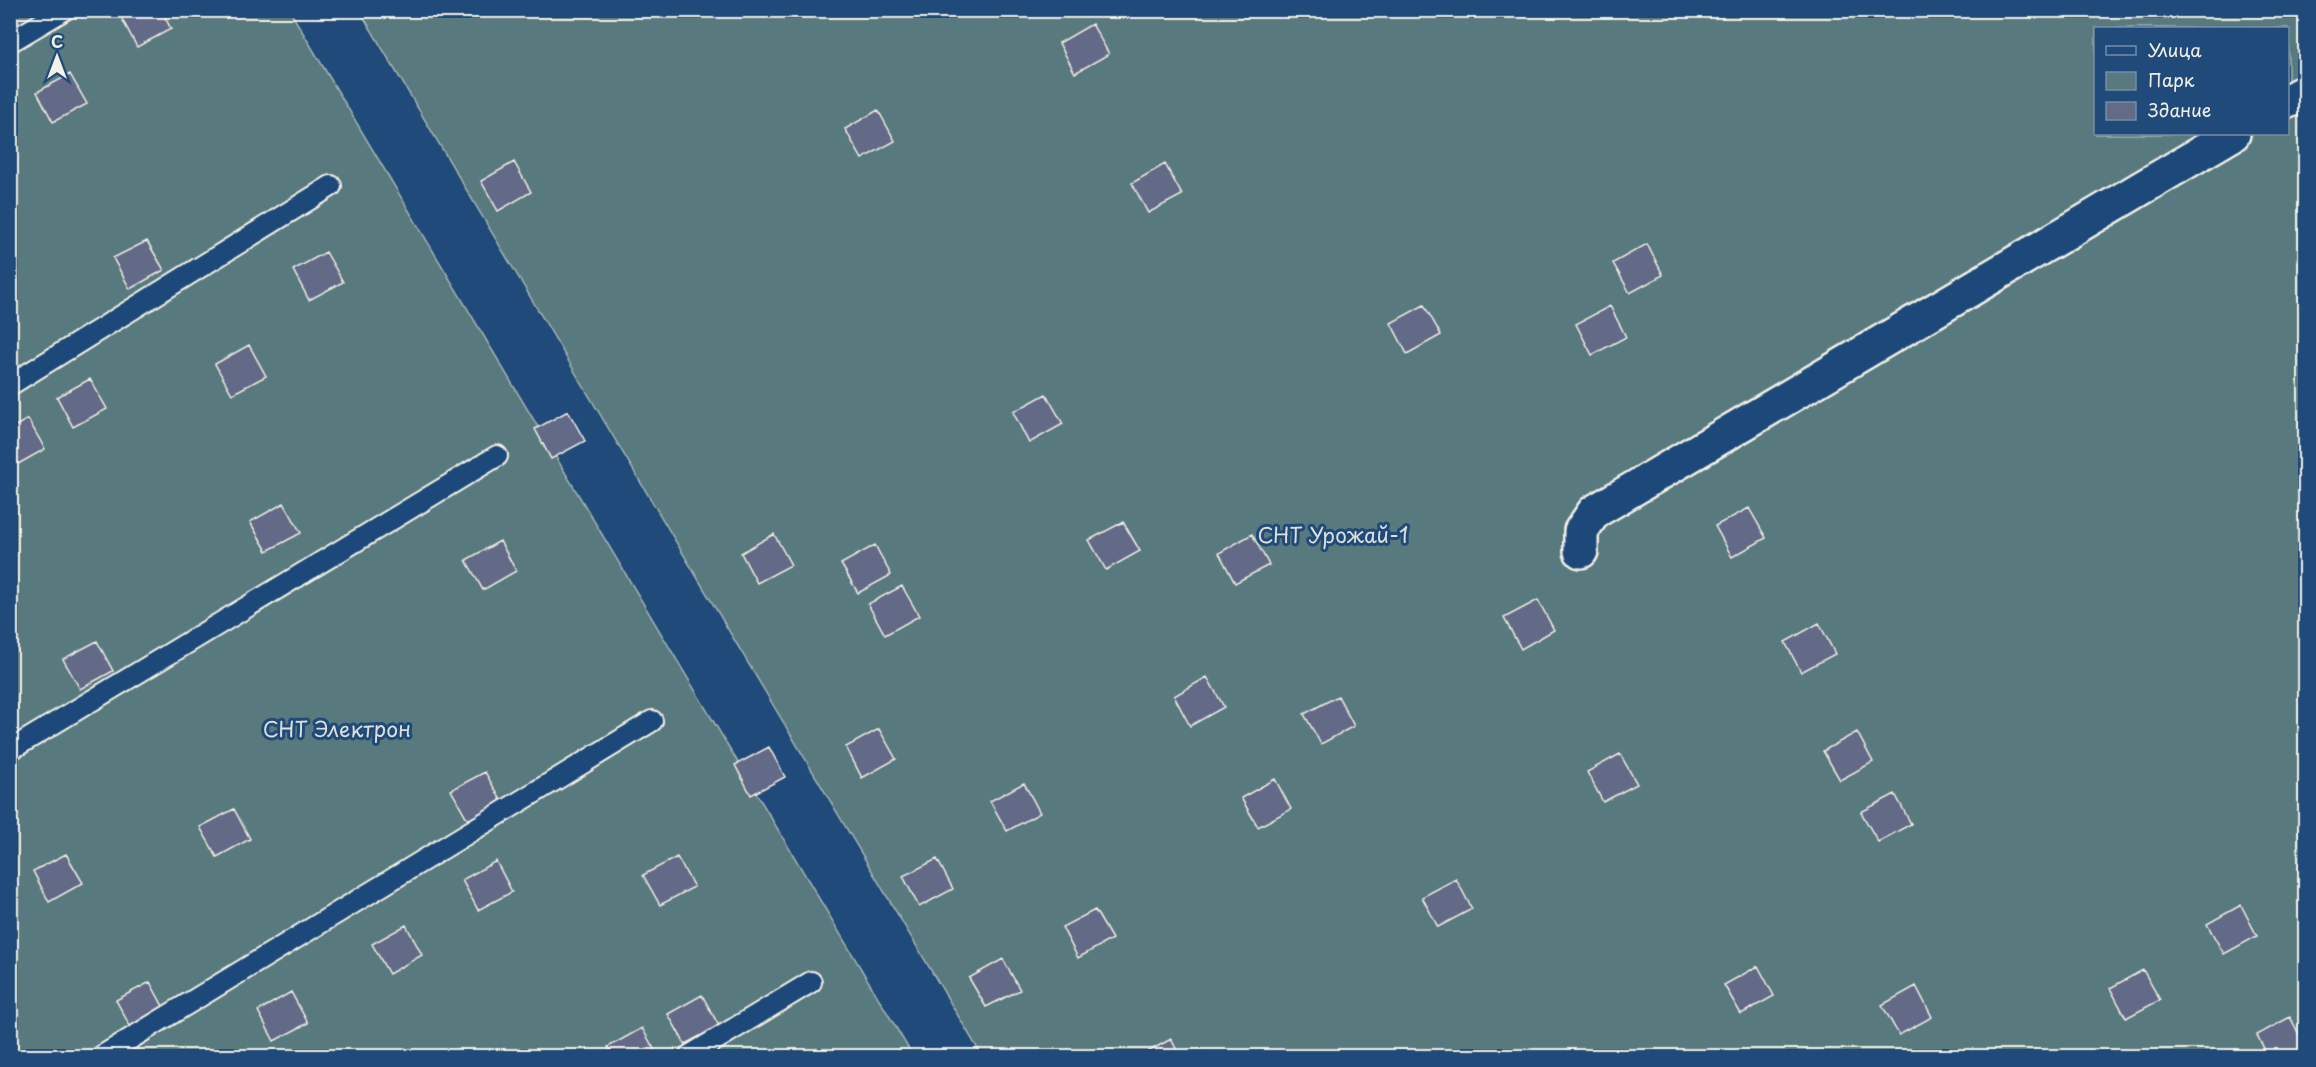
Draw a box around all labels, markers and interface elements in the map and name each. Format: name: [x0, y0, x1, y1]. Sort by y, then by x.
north arrow: [27, 27, 87, 87]
legend: [2094, 27, 2289, 135]
text: С: [51, 29, 63, 53]
text: Улица: [2148, 36, 2202, 63]
text: Парк: [2148, 66, 2195, 93]
text: Здание: [2148, 96, 2211, 123]
park label: СНТ Урожай-1: [1257, 518, 1409, 550]
park label: СНТ Электрон: [263, 712, 411, 744]

